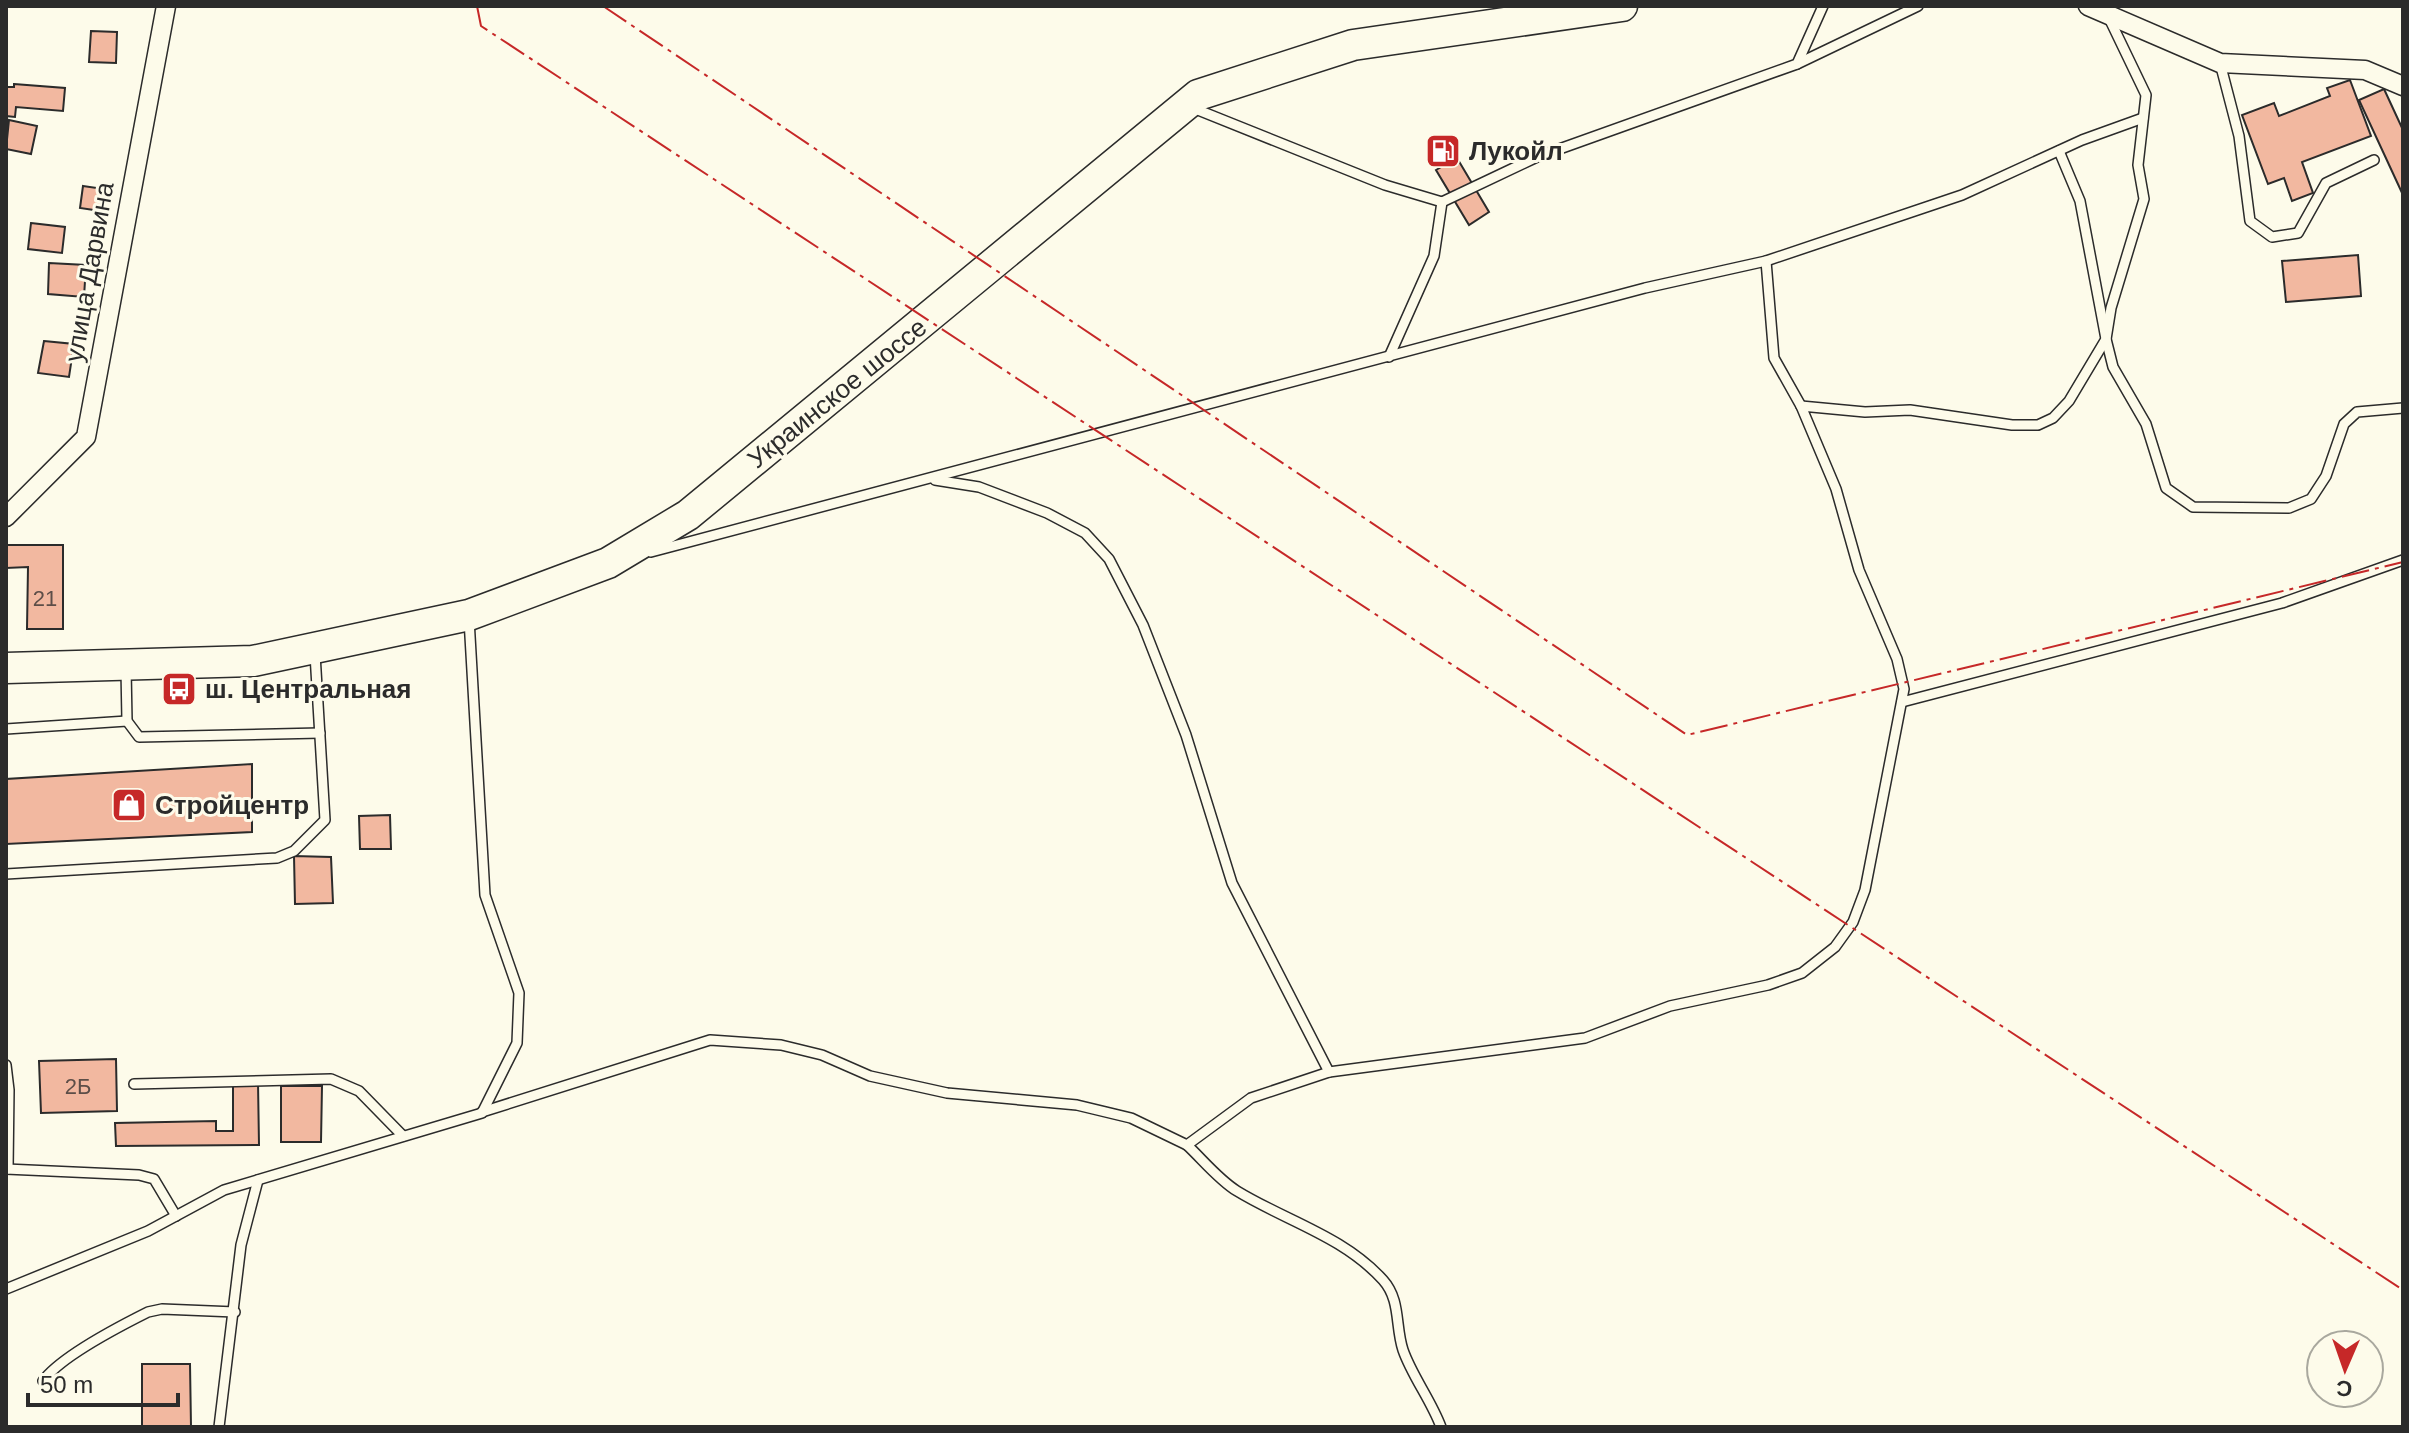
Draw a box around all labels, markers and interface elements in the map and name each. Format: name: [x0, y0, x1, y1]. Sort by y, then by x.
fuel station icon: Лукойл: [1424, 132, 1462, 170]
place label: Лукойл: [1469, 136, 1563, 166]
street label: улица Дарвина: [58, 179, 120, 364]
street label: Украинское шоссе: [742, 312, 932, 474]
house number: 21: [33, 586, 57, 611]
bus stop icon: ш. Центральная: [160, 670, 198, 708]
place label: ш. Центральная: [205, 674, 412, 704]
shop icon: Стройцентр: [110, 786, 148, 824]
place label: Стройцентр: [155, 790, 309, 820]
house number: 2Б: [65, 1074, 91, 1099]
north arrow: [2305, 1329, 2385, 1409]
scale bar: [28, 1357, 178, 1407]
text: 50 m: [40, 1371, 93, 1398]
text: С: [2336, 1376, 2353, 1401]

